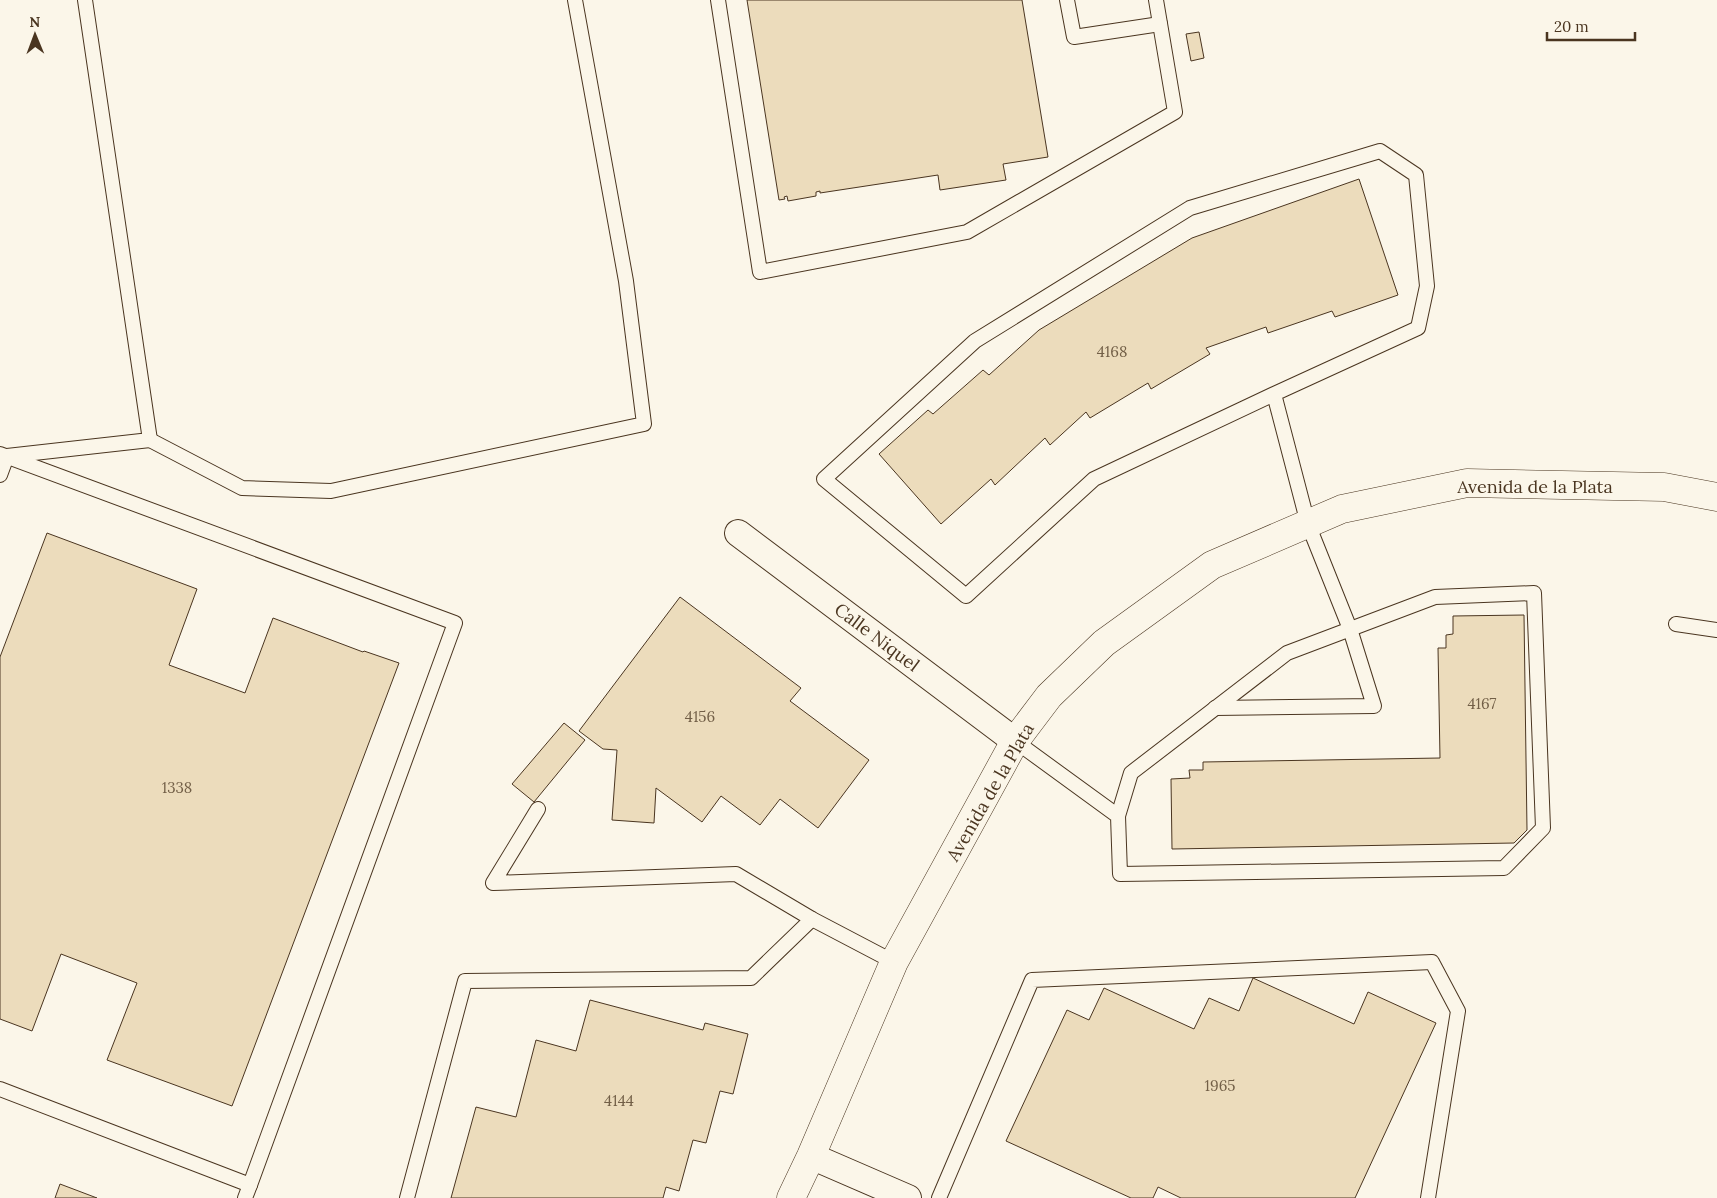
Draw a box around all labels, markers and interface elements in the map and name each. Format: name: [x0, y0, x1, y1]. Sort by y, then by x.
north arrow: [10, 10, 60, 60]
scale bar: [1547, 10, 1634, 42]
text: N: [29, 13, 41, 31]
text: 20 m: [1554, 17, 1589, 36]
house number: 4168: [1097, 342, 1127, 361]
street label: Avenida de la Plata: [1456, 475, 1613, 498]
street label: Calle Niquel: [830, 598, 924, 677]
house number: 4167: [1467, 694, 1497, 713]
house number: 4156: [685, 707, 715, 726]
street label: Avenida de la Plata: [941, 719, 1039, 866]
house number: 1338: [162, 778, 192, 797]
house number: 1965: [1205, 1076, 1235, 1095]
house number: 4144: [604, 1091, 634, 1110]

